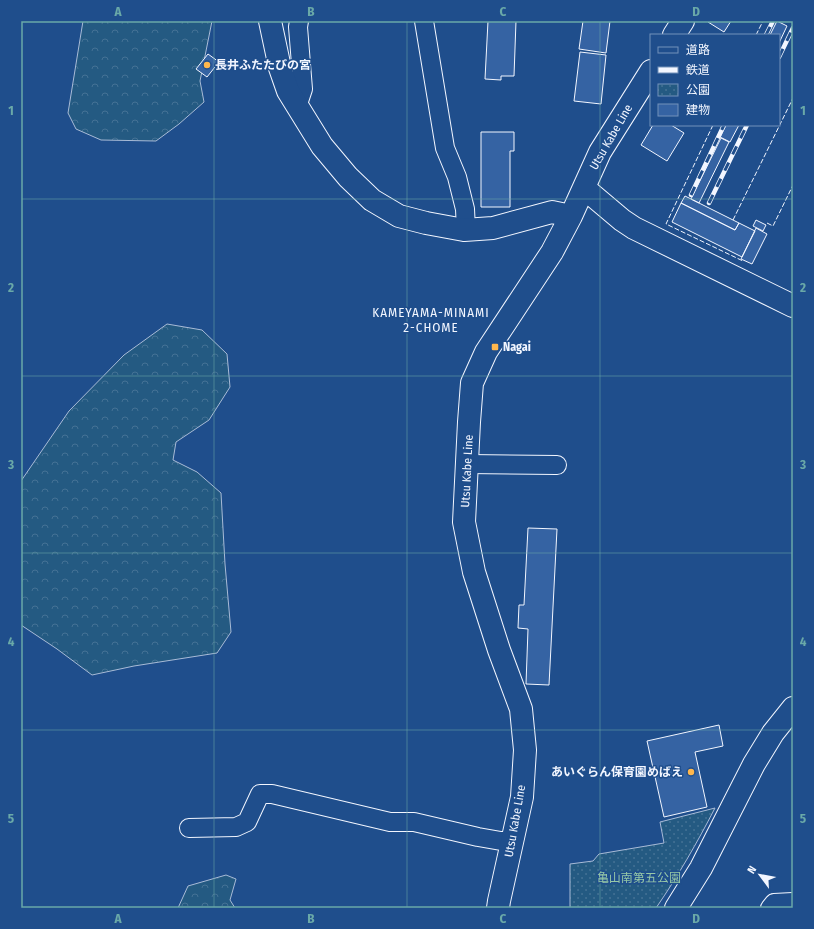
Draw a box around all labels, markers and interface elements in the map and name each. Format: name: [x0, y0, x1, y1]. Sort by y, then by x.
text: A: [113, 4, 122, 19]
text: B: [307, 4, 315, 19]
text: C: [500, 4, 507, 19]
text: D: [692, 4, 700, 19]
legend: [650, 34, 780, 126]
text: 道路: [686, 43, 710, 57]
place label: 長井ふたたびの宮: [215, 58, 311, 72]
marker: 長井ふたたびの宮: [202, 60, 212, 70]
text: 鉄道: [686, 63, 710, 77]
text: 公園: [686, 83, 710, 97]
street label: Utsu Kabe Line: [587, 102, 635, 172]
text: 1: [8, 103, 14, 118]
text: 建物: [686, 103, 710, 117]
text: 1: [800, 103, 806, 118]
text: 2: [7, 280, 14, 295]
text: 2: [799, 280, 806, 295]
district label: KAMEYAMA-MINAMI 2-CHOME: [372, 305, 490, 335]
place label: Nagai: [503, 340, 531, 354]
marker: Nagai: [490, 342, 500, 352]
street label: Utsu Kabe Line: [458, 434, 476, 508]
text: 3: [7, 457, 14, 472]
text: 3: [799, 457, 806, 472]
text: 4: [8, 634, 15, 649]
text: 4: [800, 634, 807, 649]
place label: あいぐらん保育園めばえ: [551, 765, 683, 779]
marker: あいぐらん保育園めばえ: [686, 767, 696, 777]
street label: Utsu Kabe Line: [502, 784, 528, 858]
text: 5: [8, 811, 14, 826]
text: 5: [800, 811, 806, 826]
north arrow: [740, 855, 780, 895]
text: N: [745, 864, 759, 876]
park label: 亀山南第五公園: [597, 871, 681, 885]
text: A: [113, 911, 122, 926]
text: B: [307, 911, 315, 926]
text: C: [500, 911, 507, 926]
text: D: [692, 911, 700, 926]

